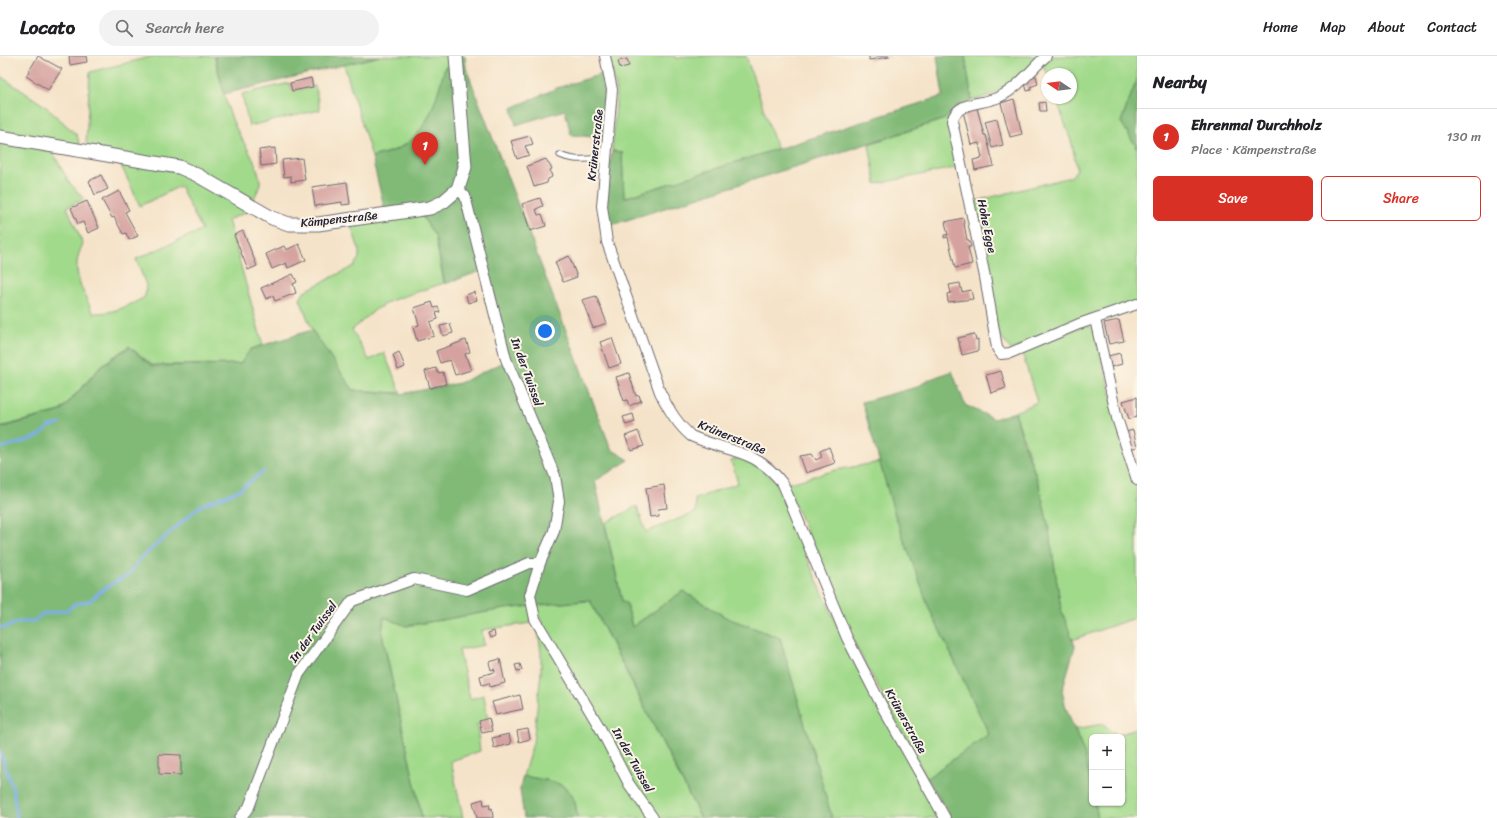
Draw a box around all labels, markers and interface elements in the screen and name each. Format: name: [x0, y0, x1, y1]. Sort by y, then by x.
search box: [99, 10, 379, 46]
text: Locato: [20, 11, 75, 44]
text: Search here: [145, 15, 224, 41]
text: Home: [1263, 15, 1298, 40]
text: Map: [1320, 15, 1346, 40]
text: About: [1368, 15, 1405, 40]
text: Contact: [1427, 15, 1477, 40]
icon: search: [113, 17, 135, 39]
text: Nearby: [1153, 67, 1207, 97]
north arrow: [1041, 68, 1077, 104]
street label: Krünerstraße: [580, 108, 610, 182]
text: Ehrenmal Durchholz: [1191, 112, 1322, 138]
text: 1: [1163, 125, 1169, 148]
text: 130 m: [1447, 125, 1481, 148]
pin: 1: [412, 132, 438, 165]
text: Place · Kämpenstraße: [1191, 138, 1316, 161]
button: Save: [1153, 176, 1313, 221]
button: Share: [1321, 176, 1481, 221]
street label: Hohe Egge: [971, 197, 1003, 255]
street label: Kämpenstraße: [299, 204, 379, 234]
your location: [535, 321, 555, 341]
street label: In der Twissel: [504, 334, 550, 410]
street label: Krünerstraße: [695, 413, 770, 461]
street label: In der Twissel: [282, 596, 343, 668]
street label: Krünerstraße: [879, 684, 933, 758]
street label: In der Twissel: [606, 722, 660, 797]
map controls: [1089, 734, 1125, 806]
button: +: [1089, 734, 1125, 770]
button: −: [1089, 770, 1125, 806]

